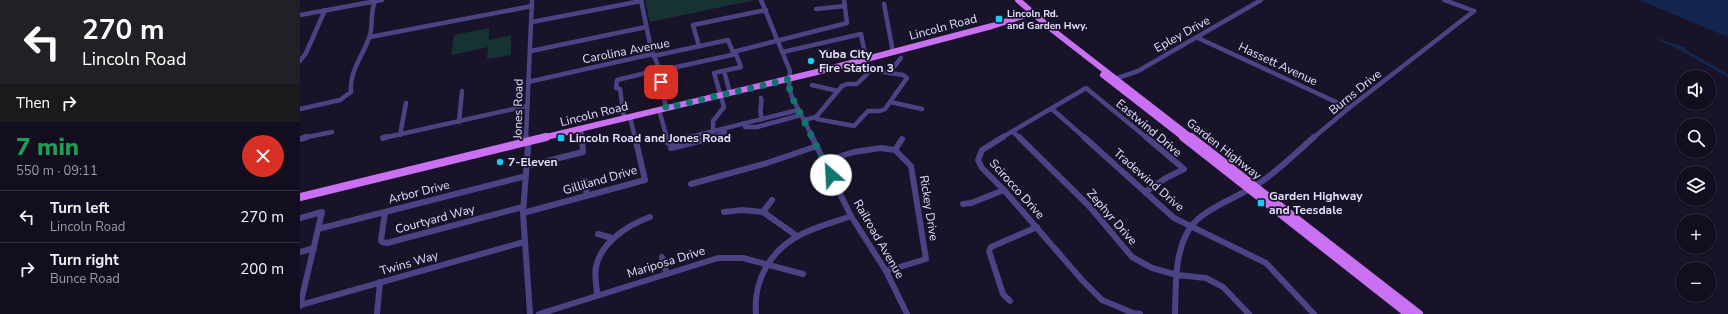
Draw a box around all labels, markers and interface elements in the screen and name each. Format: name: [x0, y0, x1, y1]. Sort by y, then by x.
place label: Lincoln Rd. and Garden Hwy.: [1007, 7, 1088, 33]
street label: Lincoln Road: [907, 10, 979, 44]
text: 270 m: [82, 11, 165, 49]
street label: Epley Drive: [1151, 12, 1213, 56]
marker: Lincoln Rd. and Garden Hwy.: [994, 14, 1004, 24]
icon: left: [16, 16, 68, 68]
street label: Carolina Avenue: [581, 35, 671, 67]
street label: Hassett Avenue: [1236, 39, 1320, 89]
place label: Yuba City Fire Station 3: [818, 46, 894, 76]
text: Lincoln Road: [82, 47, 186, 71]
marker: Yuba City Fire Station 3: [806, 56, 816, 66]
pin: [644, 65, 678, 99]
street label: Burns Drive: [1325, 66, 1385, 118]
map controls: [1676, 70, 1716, 302]
button: sound: [1676, 70, 1716, 110]
icon: arrive: [650, 71, 672, 93]
street label: Jones Road: [509, 79, 527, 140]
icon: right: [58, 92, 80, 114]
text: Then: [16, 93, 50, 113]
street label: Eastwind Drive: [1113, 96, 1185, 160]
street label: Lincoln Road: [558, 98, 630, 130]
street label: Garden Highway: [1183, 115, 1265, 184]
button: search: [1676, 118, 1716, 158]
place label: Lincoln Road and Jones Road: [569, 130, 731, 146]
text: 7 min: [16, 131, 79, 163]
marker: Lincoln Road and Jones Road: [556, 133, 566, 143]
button: close: [242, 135, 284, 177]
street label: Tradewind Drive: [1110, 145, 1188, 215]
place label: 7-Eleven: [508, 154, 557, 170]
position arrow: [810, 154, 852, 196]
street label: Scirocco Drive: [986, 156, 1048, 222]
marker: 7-Eleven: [495, 157, 505, 167]
text: 550 m · 09:11: [16, 162, 98, 180]
street label: Gilliland Drive: [561, 162, 639, 198]
button: layers: [1676, 166, 1716, 206]
street label: Rickey Drive: [916, 174, 942, 242]
street label: Arbor Drive: [387, 177, 451, 207]
street label: Zephyr Drive: [1083, 186, 1141, 248]
place label: Garden Highway and Teesdale: [1269, 188, 1363, 218]
street label: Railroad Avenue: [850, 197, 908, 281]
text: Turn left: [50, 198, 109, 218]
marker: Garden Highway and Teesdale: [1256, 198, 1266, 208]
street label: Courtyard Way: [393, 200, 477, 237]
icon: left: [16, 206, 38, 228]
text: 270 m: [240, 207, 284, 227]
button: +: [1676, 214, 1716, 254]
text: Lincoln Road: [50, 218, 125, 236]
street label: Mariposa Drive: [625, 243, 707, 281]
street label: Twins Way: [378, 247, 441, 279]
text: Turn right: [50, 250, 119, 270]
icon: right: [16, 258, 38, 280]
text: 200 m: [240, 259, 284, 279]
button: −: [1676, 262, 1716, 302]
text: Bunce Road: [50, 270, 120, 288]

